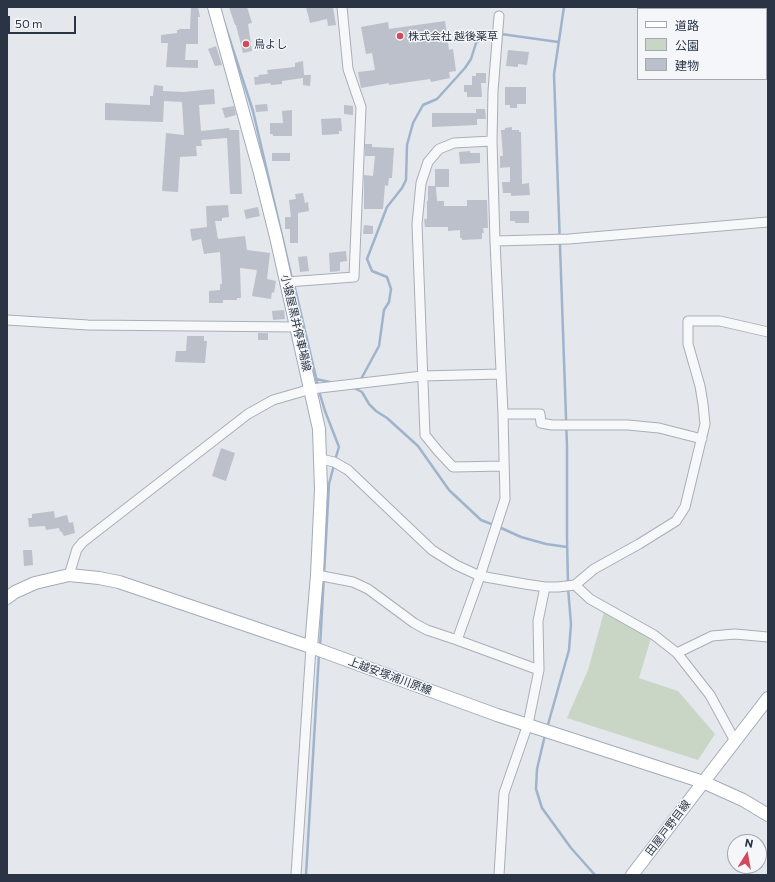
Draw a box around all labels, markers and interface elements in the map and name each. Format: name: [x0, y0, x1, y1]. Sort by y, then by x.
scale bar: [10, 8, 78, 34]
legend: [637, 8, 767, 80]
text: 50 m: [15, 16, 43, 30]
text: 道路: [675, 18, 699, 32]
place label: 株式会社 越後薬草: [408, 29, 498, 43]
marker: 株式会社 越後薬草: [395, 31, 405, 41]
place label: 鳥よし: [254, 37, 287, 51]
text: 公園: [675, 38, 699, 52]
marker: 鳥よし: [241, 39, 251, 49]
text: 建物: [675, 58, 699, 72]
street label: 小猿屋黒井停車場線: [278, 273, 314, 373]
street label: 上越安塚浦川原線: [346, 655, 434, 697]
street label: 田屋戸野目線: [643, 798, 693, 858]
north arrow: [727, 834, 767, 874]
text: N: [744, 836, 754, 850]

